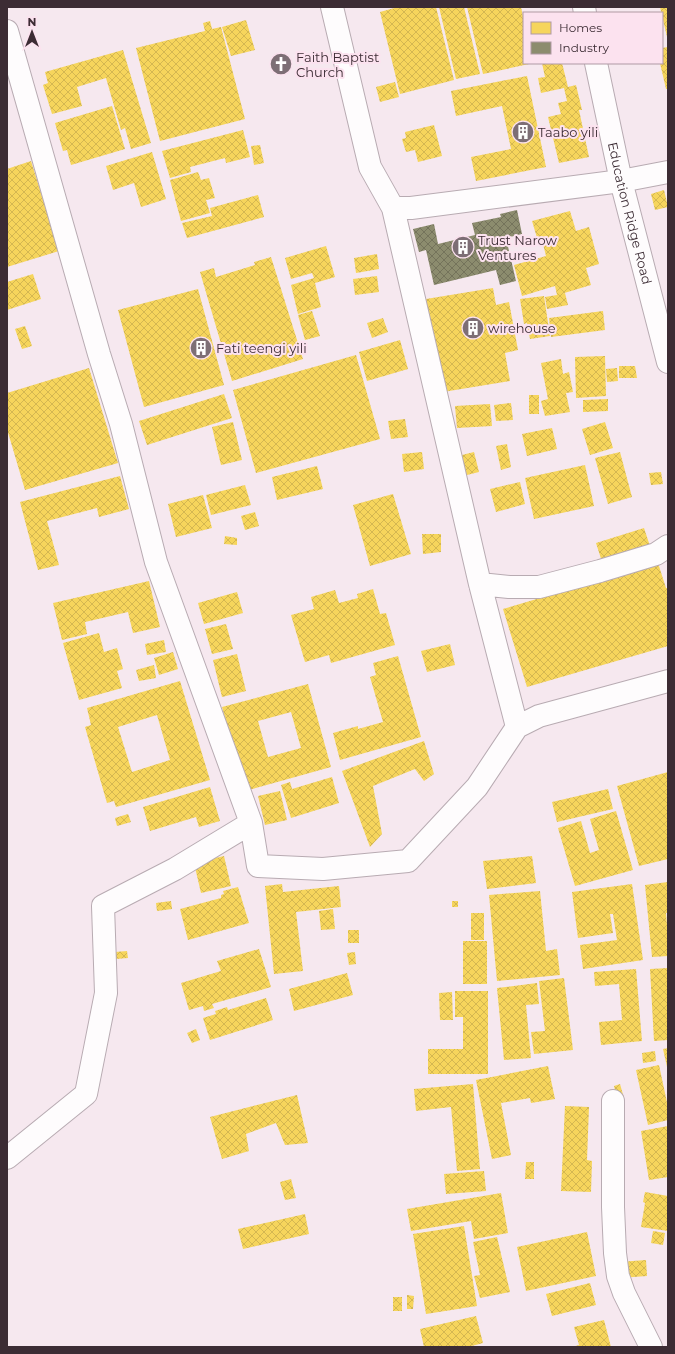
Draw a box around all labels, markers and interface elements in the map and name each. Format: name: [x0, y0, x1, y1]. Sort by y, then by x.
north arrow: [12, 12, 52, 52]
legend: [523, 12, 663, 64]
text: N: [28, 15, 36, 29]
text: Homes: [559, 20, 602, 35]
text: Industry: [559, 40, 609, 55]
place label: Faith Baptist Church: [296, 49, 379, 80]
church icon: Faith Baptist Church: [268, 51, 294, 77]
building icon: Taabo yili: [510, 119, 536, 145]
place label: Taabo yili: [538, 124, 598, 140]
street label: Education Ridge Road: [605, 140, 656, 286]
place label: Trust Narow Ventures: [478, 232, 558, 263]
building icon: Trust Narow Ventures: [450, 234, 476, 260]
building icon: wirehouse: [460, 315, 486, 341]
place label: wirehouse: [488, 320, 556, 336]
building icon: Fati teengi yili: [188, 335, 214, 361]
place label: Fati teengi yili: [216, 340, 307, 356]

